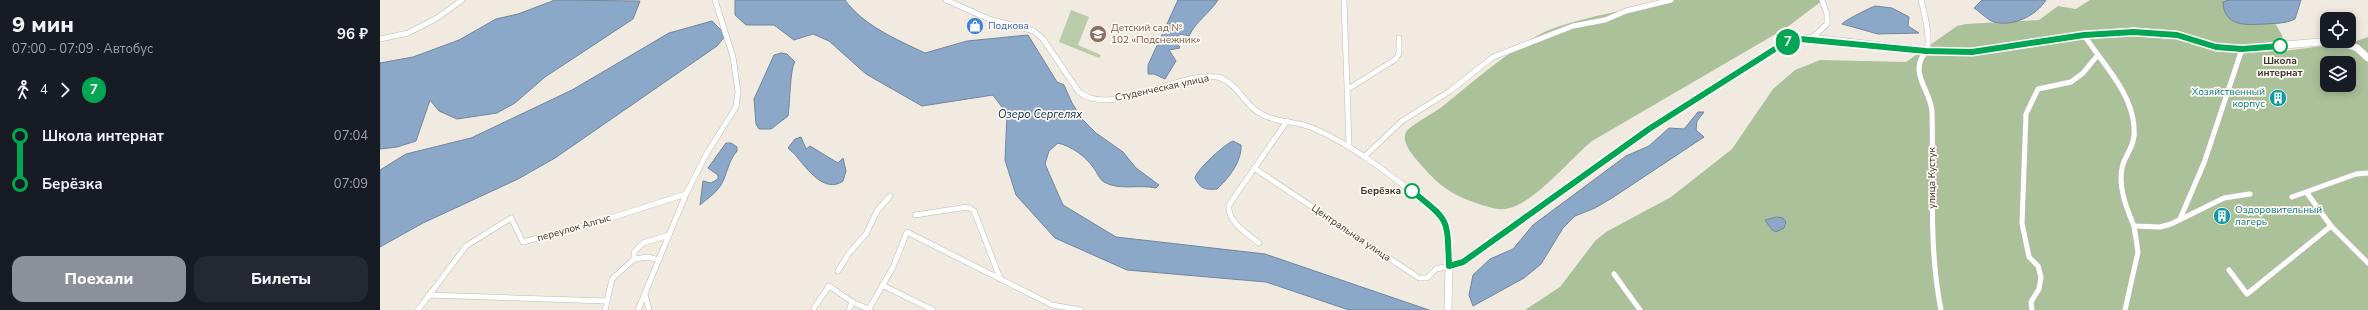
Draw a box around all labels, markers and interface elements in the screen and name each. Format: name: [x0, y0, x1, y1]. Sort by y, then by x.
text: 9 мин: [12, 10, 74, 40]
map controls: [2320, 12, 2356, 92]
button: locate: [2320, 12, 2356, 48]
shop icon: Подкова: [965, 16, 985, 36]
place label: Подкова: [988, 19, 1029, 33]
place label: Детский сад № 102 «Подснежник»: [1111, 21, 1200, 47]
text: 96 ₽: [337, 24, 368, 44]
school or university icon: Детский сад № 102 «Подснежник»: [1088, 24, 1108, 44]
line badge: 7: [1775, 29, 1801, 55]
text: 7: [1784, 32, 1792, 51]
marker: Школа интернат: [2272, 38, 2288, 54]
text: 07:00 – 07:09 · Автобус: [12, 40, 153, 58]
place label: Школа интернат: [2258, 54, 2303, 80]
button: layers: [2320, 56, 2356, 92]
street label: Студенческая улица: [1114, 71, 1210, 105]
icon: walk: [12, 79, 34, 101]
icon: forward: [54, 79, 76, 101]
text: 7: [90, 80, 98, 99]
text: 4: [40, 81, 48, 99]
place label: Хозяйственный корпус: [2192, 85, 2265, 111]
building icon: Хозяйственный корпус: [2268, 88, 2288, 108]
water label: Озеро Сергелях: [998, 107, 1082, 122]
text: Школа интернат: [42, 126, 164, 146]
text: 07:04: [334, 127, 368, 145]
street label: улица Кустук: [1925, 147, 1939, 209]
text: Берёзка: [42, 174, 103, 194]
text: 07:09: [334, 175, 368, 193]
marker: Берёзка: [1404, 183, 1420, 199]
place label: Берёзка: [1361, 184, 1401, 198]
street label: Центральная улица: [1308, 201, 1394, 265]
place label: Оздоровительный лагерь: [2235, 203, 2322, 229]
building icon: Оздоровительный лагерь: [2212, 206, 2232, 226]
street label: переулок Алгыс: [535, 211, 613, 245]
button: Поехали: [12, 256, 186, 302]
button: Билеты: [194, 256, 368, 302]

